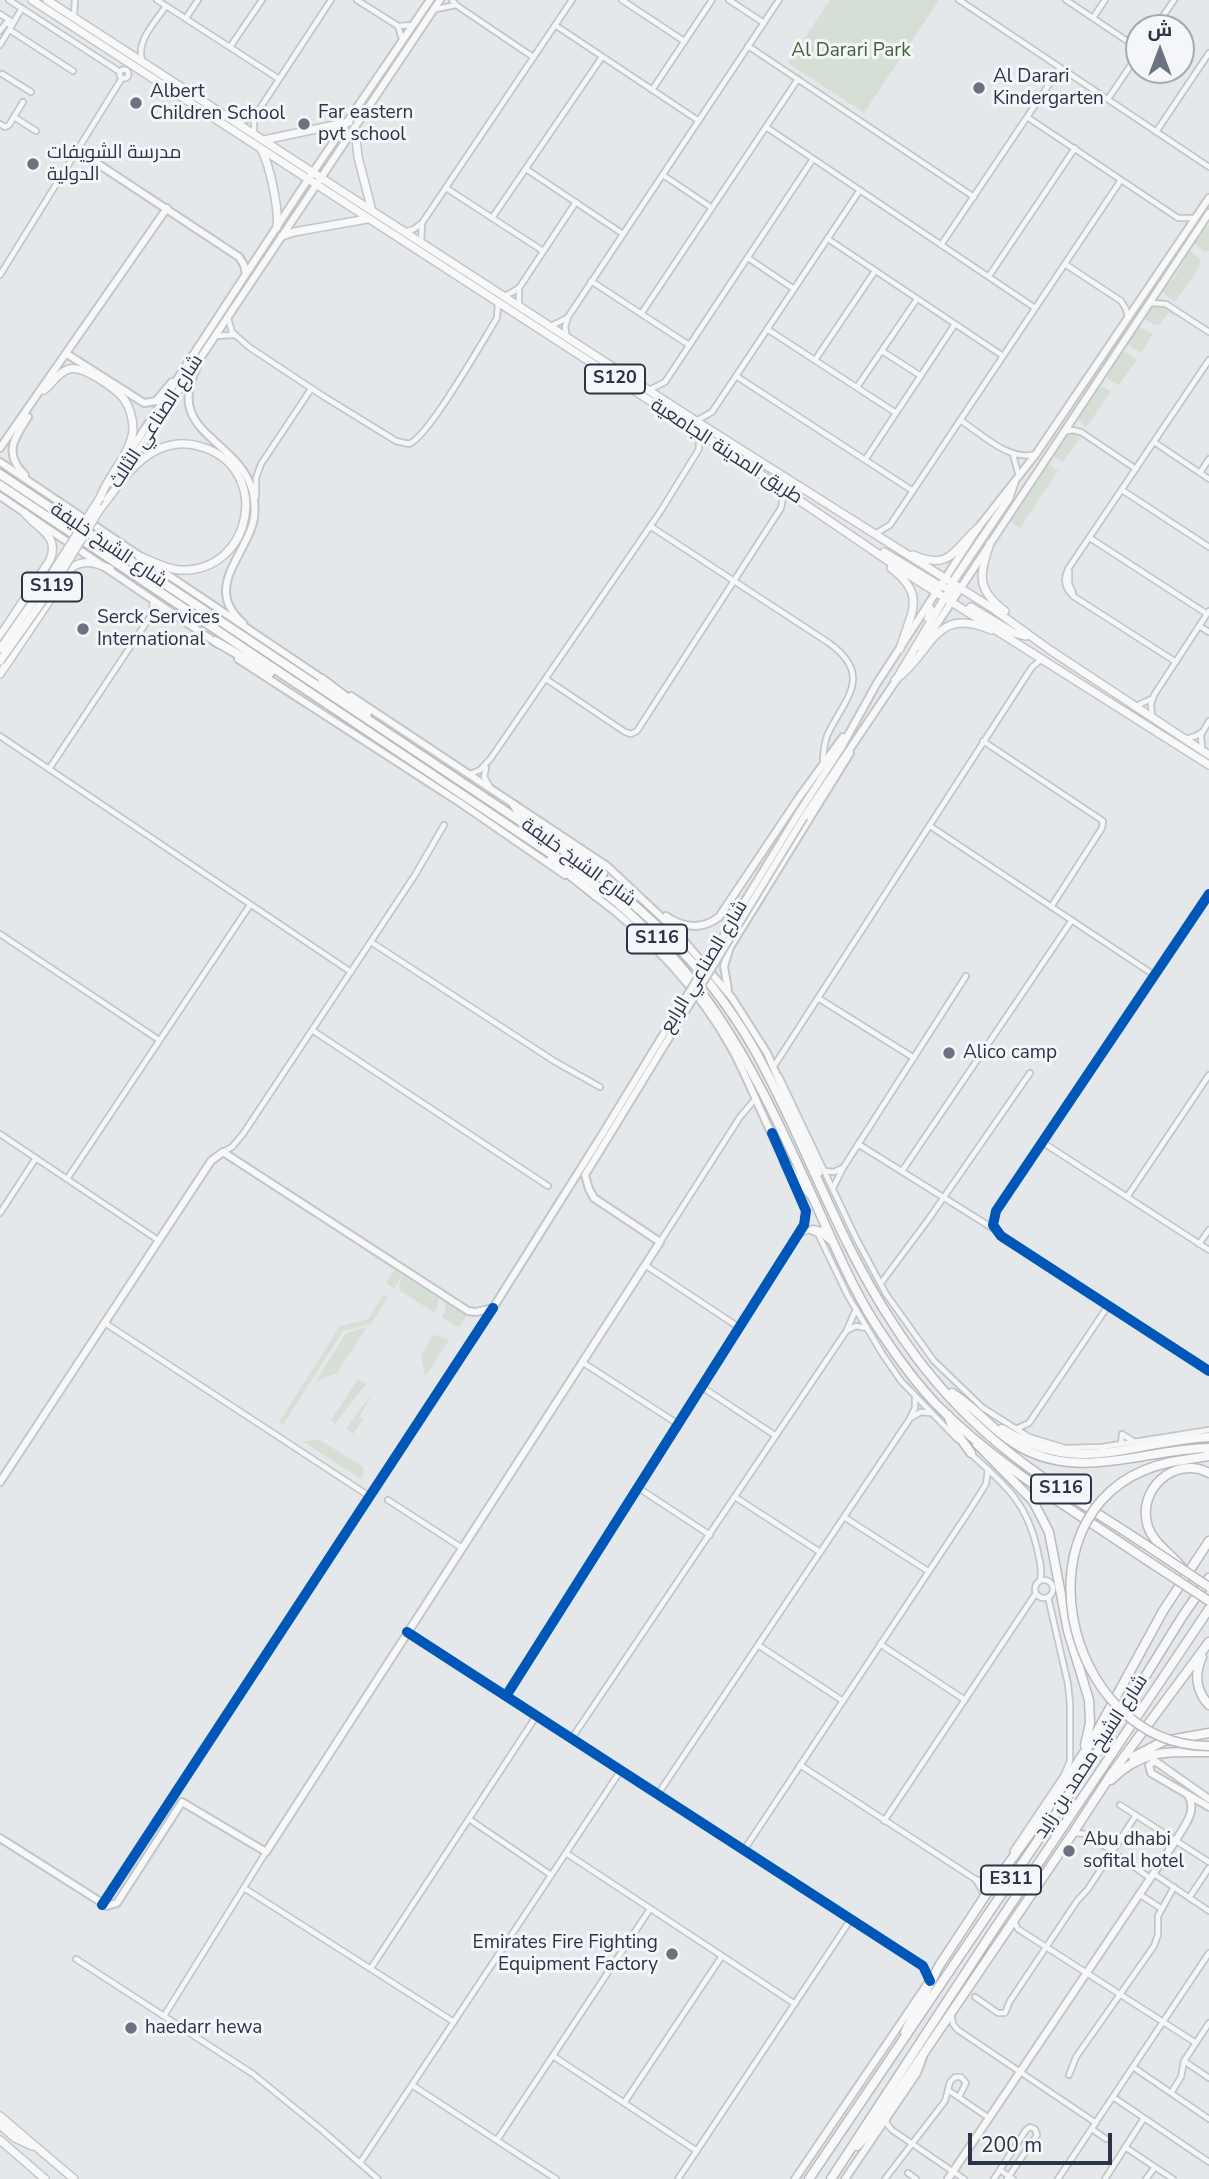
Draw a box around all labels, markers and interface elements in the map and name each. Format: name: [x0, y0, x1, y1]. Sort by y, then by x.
north arrow: [1125, 14, 1195, 84]
text: ش: [1148, 17, 1172, 43]
park label: Al Darari Park: [791, 40, 911, 62]
place label: Al Darari Kindergarten: [993, 66, 1104, 110]
marker: Al Darari Kindergarten: [971, 80, 987, 96]
place label: Albert Children School: [150, 81, 285, 125]
marker: Albert Children School: [128, 95, 144, 111]
place label: Far eastern pvt school: [318, 102, 413, 146]
marker: Far eastern pvt school: [296, 116, 312, 132]
place label: مدرسة الشويفات الدولية: [47, 142, 181, 186]
marker: مدرسة الشويفات الدولية: [25, 156, 41, 172]
street label: شارع الصناعي الثالث: [105, 351, 209, 493]
road number: S120: [585, 365, 645, 394]
street label: طريق المدينة الجامعية: [646, 394, 806, 510]
street label: شارع الشيخ خليفة: [45, 499, 171, 593]
road number: S119: [22, 572, 82, 602]
place label: Serck Services International: [97, 607, 220, 651]
marker: Serck Services International: [75, 621, 91, 637]
street label: شارع الشيخ خليفة: [516, 814, 640, 912]
street label: شارع الصناعي الرابع: [656, 897, 754, 1037]
road number: S116: [627, 924, 687, 954]
place label: Alico camp: [963, 1042, 1057, 1064]
marker: Alico camp: [941, 1045, 957, 1061]
road number: S116: [1031, 1474, 1091, 1504]
street label: شارع الشيخ محمد بن زايد: [1030, 1671, 1154, 1843]
place label: Abu dhabi sofital hotel: [1083, 1829, 1184, 1873]
marker: Abu dhabi sofital hotel: [1061, 1843, 1077, 1859]
road number: E311: [981, 1866, 1041, 1894]
place label: Emirates Fire Fighting Equipment Factory: [473, 1932, 658, 1976]
marker: Emirates Fire Fighting Equipment Factory: [664, 1946, 680, 1962]
place label: haedarr hewa: [145, 2017, 262, 2039]
marker: haedarr hewa: [123, 2020, 139, 2036]
scale bar: [971, 2120, 1114, 2164]
text: 200 m: [981, 2131, 1042, 2159]

